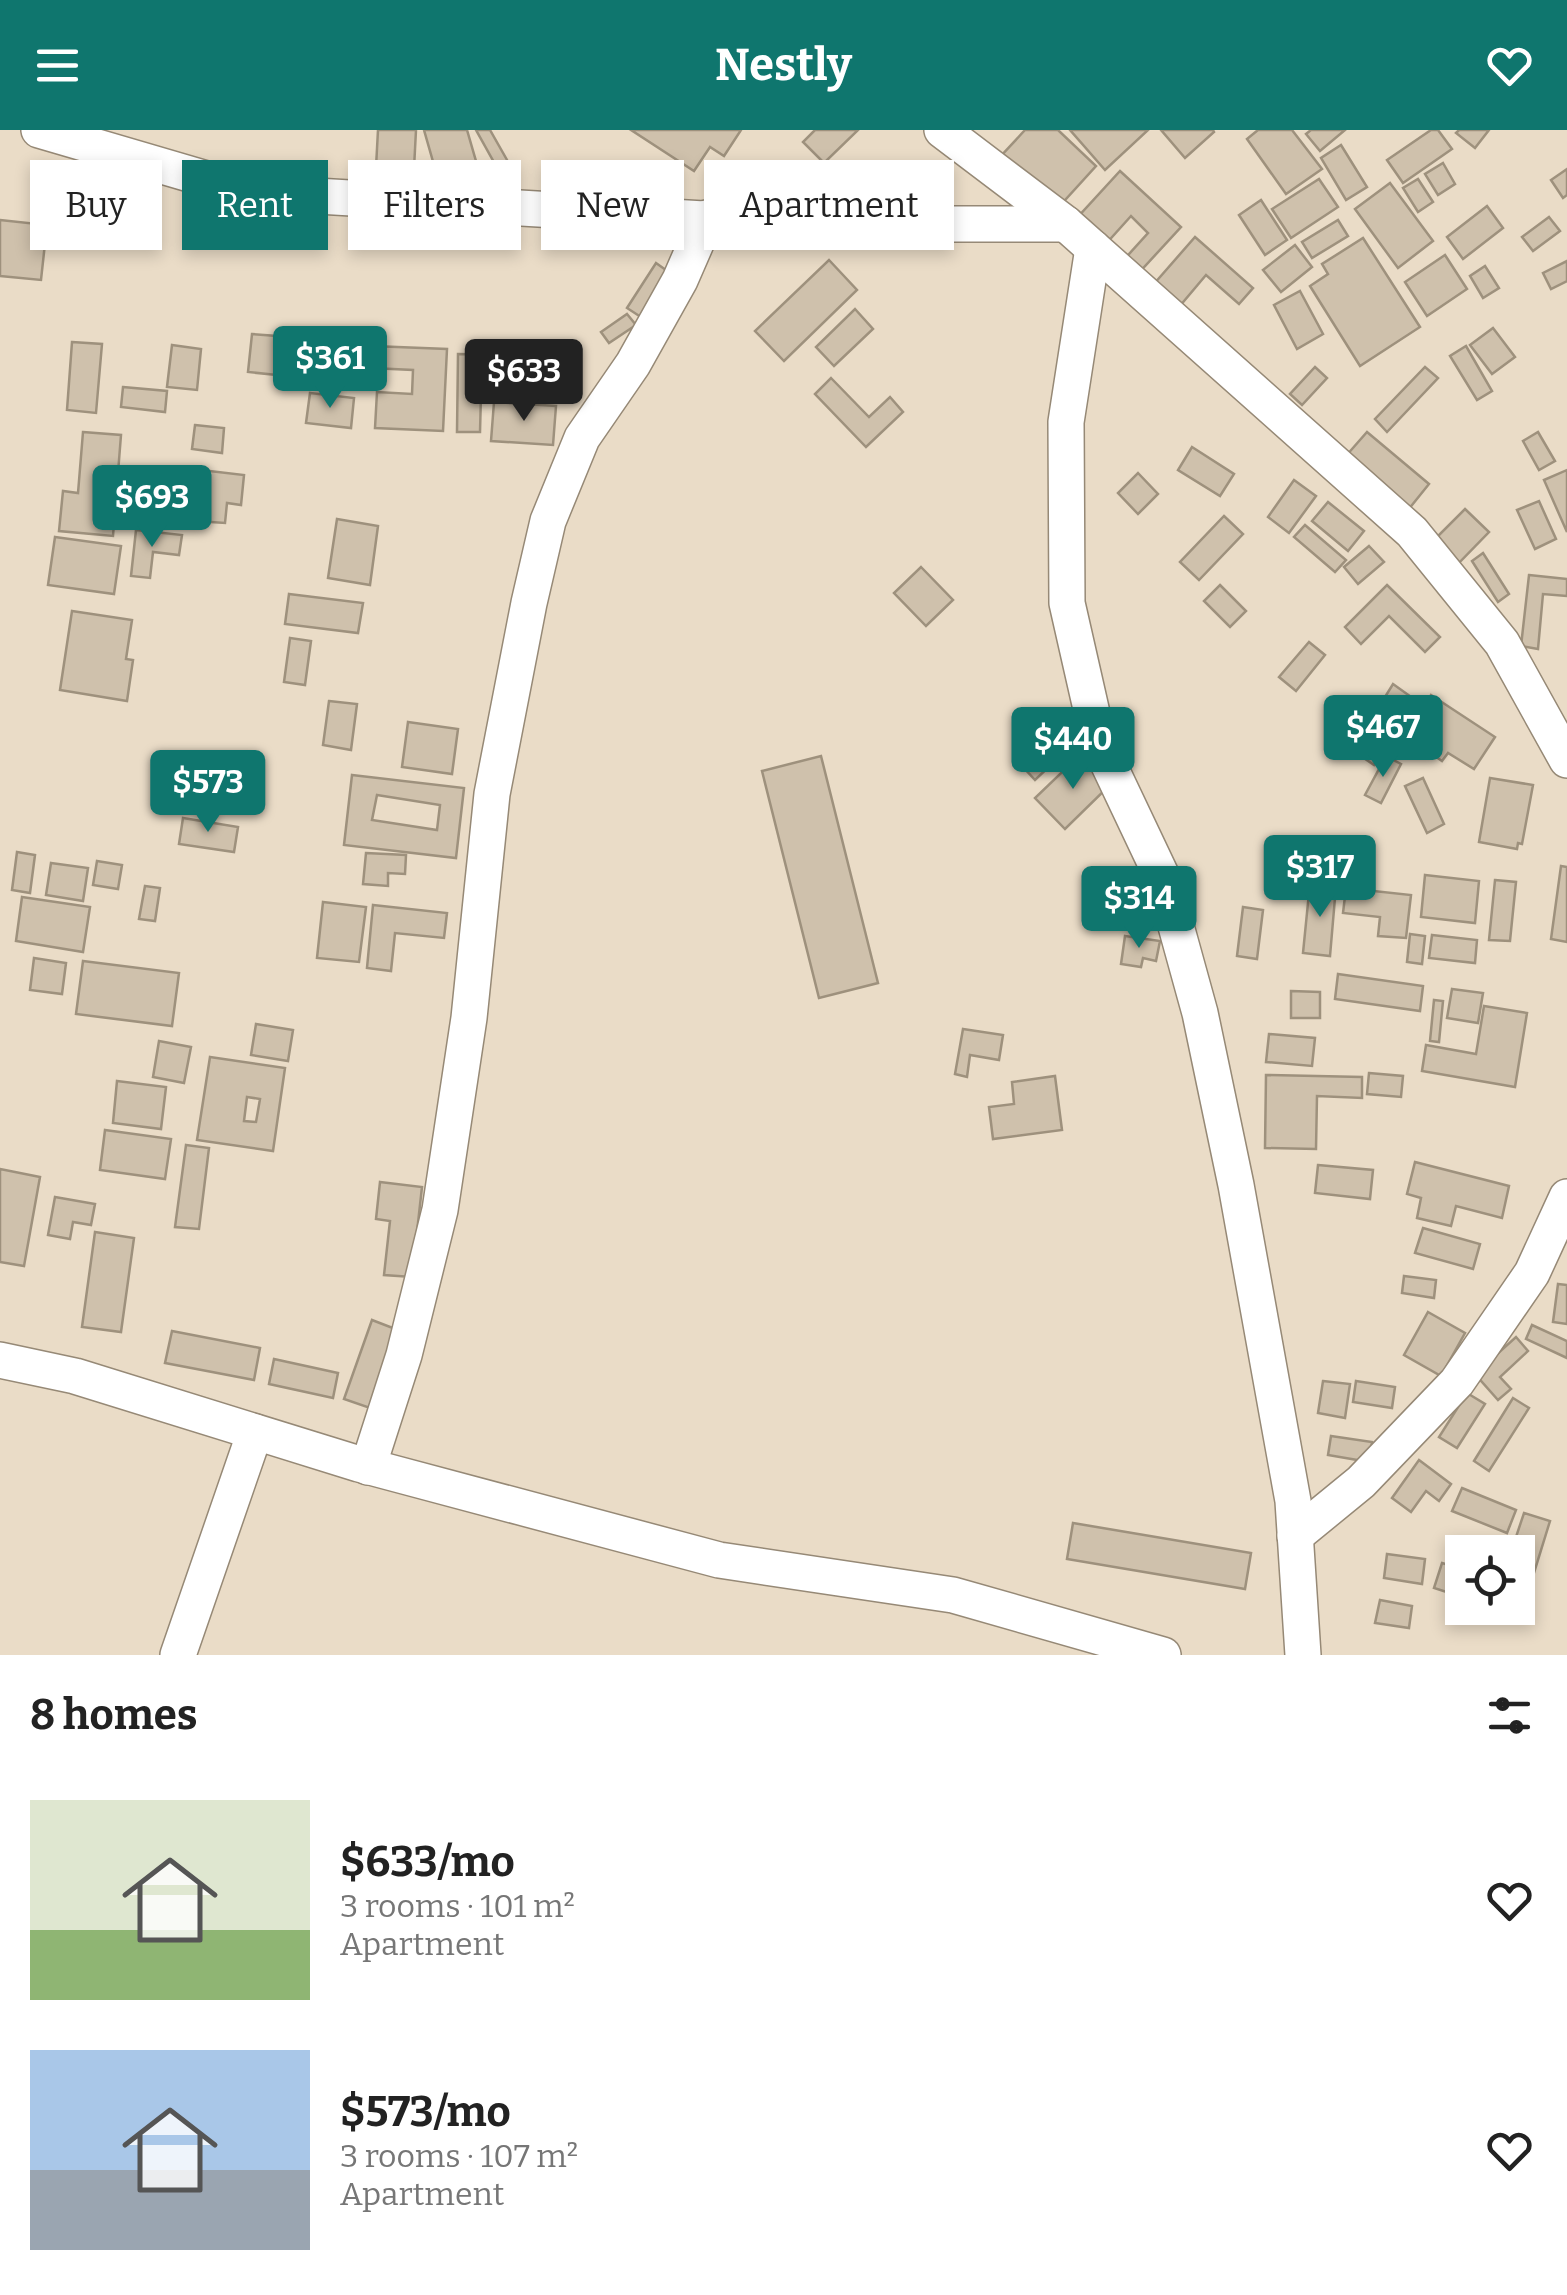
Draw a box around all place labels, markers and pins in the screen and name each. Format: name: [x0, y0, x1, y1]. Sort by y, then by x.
pin: $361: [271, 326, 389, 411]
pin: $633: [465, 339, 583, 424]
pin: $693: [93, 465, 211, 550]
pin: $467: [1324, 695, 1442, 780]
pin: $440: [1014, 707, 1132, 792]
pin: $573: [149, 750, 267, 835]
pin: $317: [1261, 835, 1379, 920]
pin: $314: [1080, 866, 1198, 951]

